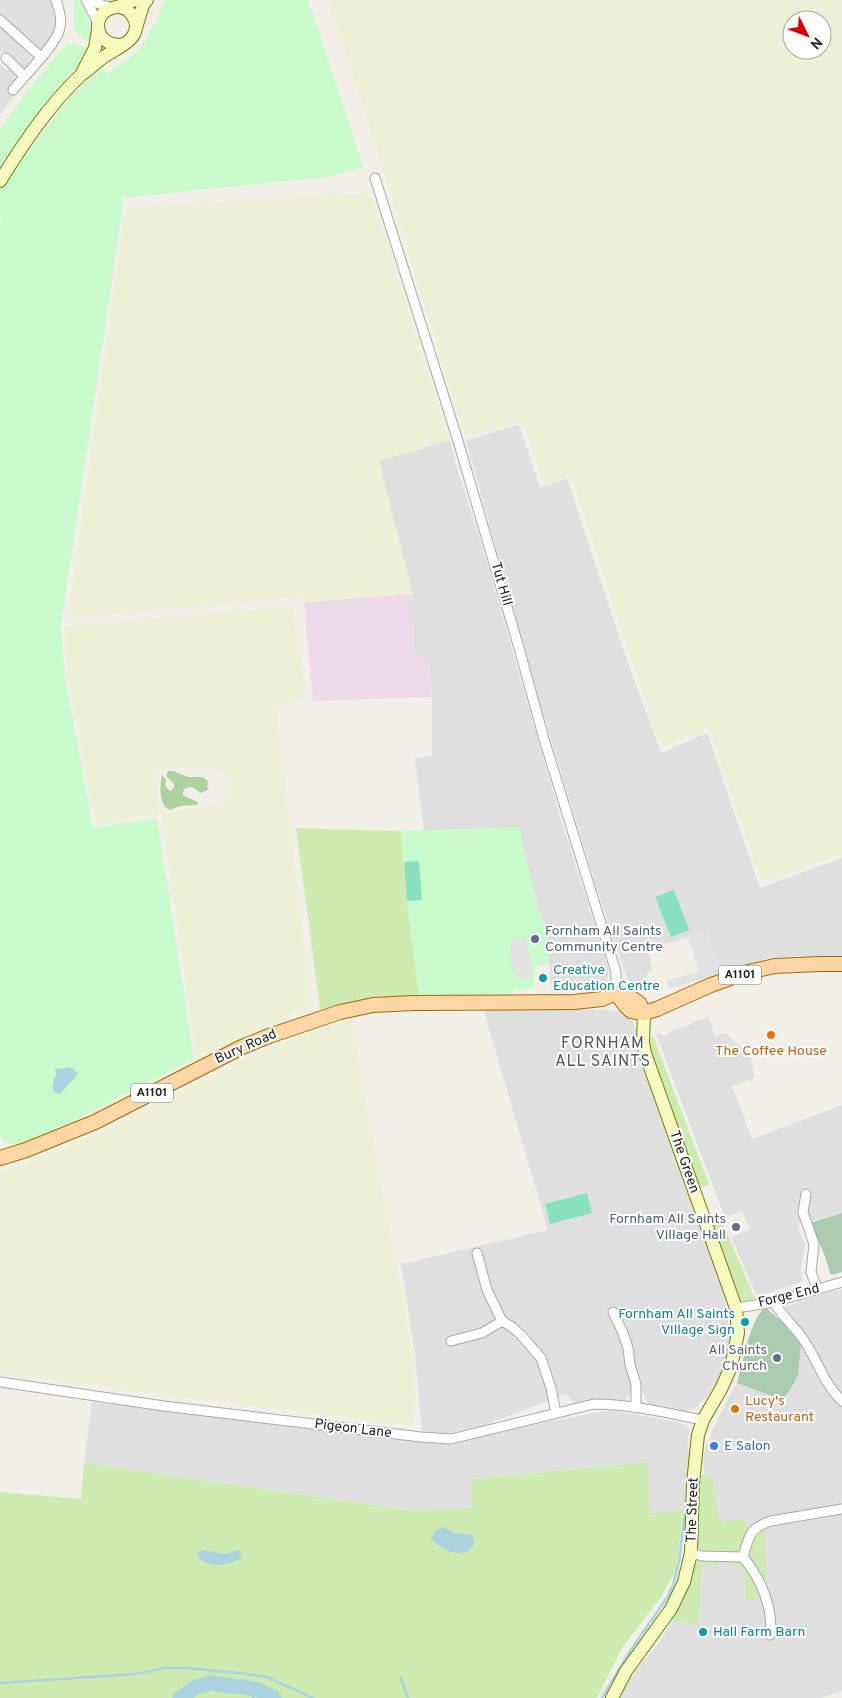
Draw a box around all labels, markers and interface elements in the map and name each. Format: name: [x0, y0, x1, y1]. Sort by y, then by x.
north arrow: [782, 10, 832, 60]
text: N: [806, 33, 825, 52]
street label: Tut Hill: [487, 560, 515, 608]
place label: Fornham All Saints Community Centre: [545, 923, 663, 956]
marker: Fornham All Saints Community Centre: [529, 933, 541, 945]
place label: Creative Education Centre: [553, 962, 660, 995]
road number: A1101: [719, 966, 761, 984]
marker: Creative Education Centre: [537, 972, 549, 984]
street label: Bury Road: [212, 1026, 280, 1068]
marker: The Coffee House: [765, 1029, 777, 1041]
district label: FORNHAM ALL SAINTS: [555, 1034, 651, 1072]
place label: The Coffee House: [715, 1043, 827, 1060]
road number: A1101: [131, 1084, 173, 1102]
street label: The Green: [665, 1128, 703, 1196]
place label: Fornham All Saints Village Hall: [609, 1211, 726, 1244]
marker: Fornham All Saints Village Hall: [730, 1221, 742, 1233]
street label: Forge End: [757, 1280, 821, 1312]
place label: Fornham All Saints Village Sign: [618, 1306, 735, 1339]
marker: Fornham All Saints Village Sign: [739, 1316, 751, 1328]
place label: All Saints Church: [708, 1342, 767, 1375]
marker: All Saints Church: [771, 1352, 783, 1364]
place label: Lucy's Restaurant: [745, 1393, 814, 1426]
marker: Lucy's Restaurant: [729, 1403, 741, 1415]
street label: Pigeon Lane: [313, 1416, 393, 1442]
place label: E Salon: [724, 1438, 771, 1455]
marker: E Salon: [708, 1440, 720, 1452]
street label: The Street: [683, 1477, 703, 1543]
place label: Hall Farm Barn: [713, 1624, 805, 1641]
marker: Hall Farm Barn: [697, 1626, 709, 1638]

